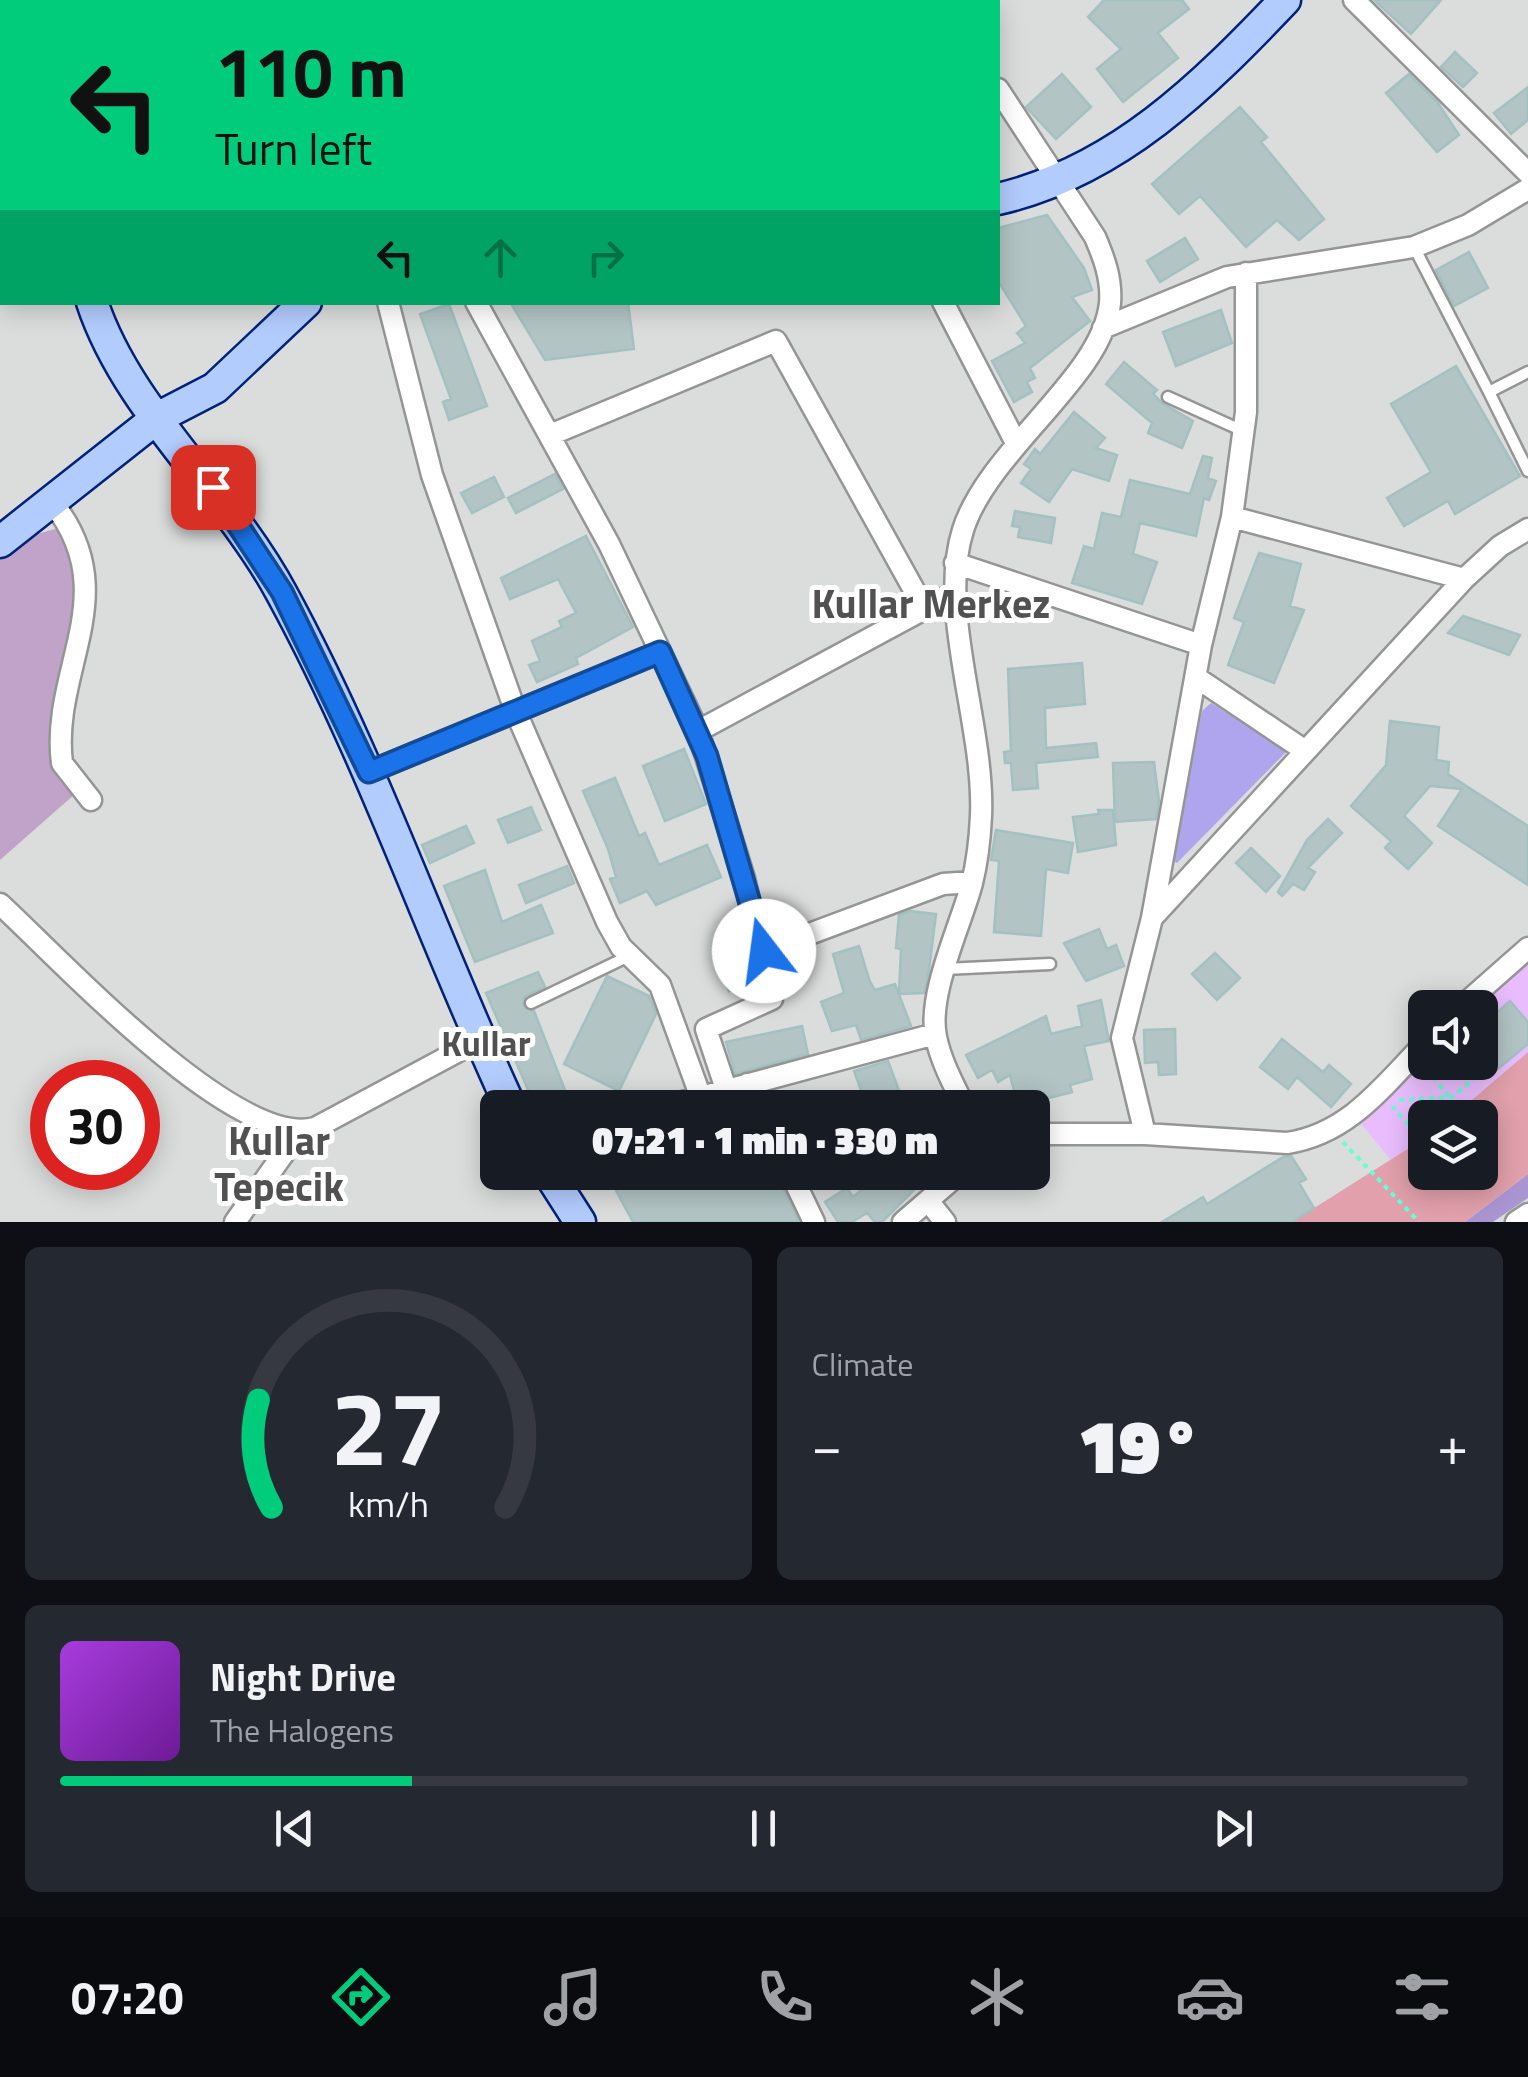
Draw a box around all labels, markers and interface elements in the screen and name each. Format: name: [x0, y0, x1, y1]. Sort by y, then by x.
text: 110 m: [215, 18, 407, 124]
icon: left: [50, 40, 180, 170]
text: Turn left: [215, 114, 372, 182]
icon: left: [368, 230, 423, 285]
icon: ahead: [473, 230, 528, 285]
icon: right: [578, 230, 633, 285]
pin: [171, 445, 256, 530]
icon: arrive: [186, 460, 241, 515]
district label: Kullar Merkez: [811, 573, 1051, 634]
position arrow: [712, 899, 816, 1003]
map controls: [1408, 990, 1498, 1190]
button: sound: [1408, 990, 1498, 1080]
district label: Kullar: [441, 1016, 531, 1070]
speed limit sign: 30: [30, 1060, 160, 1190]
button: layers: [1408, 1100, 1498, 1190]
district label: Kullar Tepecik: [214, 1110, 344, 1217]
text: 07:21 · 1 min · 330 m: [592, 1111, 938, 1169]
text: Climate: [812, 1340, 913, 1388]
text: 27: [330, 1347, 446, 1505]
text: 19°: [1078, 1388, 1202, 1502]
text: −: [812, 1403, 842, 1486]
text: +: [1437, 1403, 1468, 1486]
text: km/h: [348, 1476, 429, 1531]
text: Night Drive: [210, 1648, 396, 1706]
text: The Halogens: [210, 1706, 394, 1754]
icon: previous: [267, 1801, 322, 1856]
icon: pause: [736, 1801, 791, 1856]
icon: next: [1206, 1801, 1261, 1856]
icon: directions: [326, 1962, 396, 2032]
icon: music: [538, 1962, 608, 2032]
icon: phone: [750, 1962, 820, 2032]
icon: climate: [962, 1962, 1032, 2032]
icon: car: [1175, 1962, 1245, 2032]
icon: filters: [1387, 1962, 1457, 2032]
text: 07:20: [71, 1963, 183, 2031]

